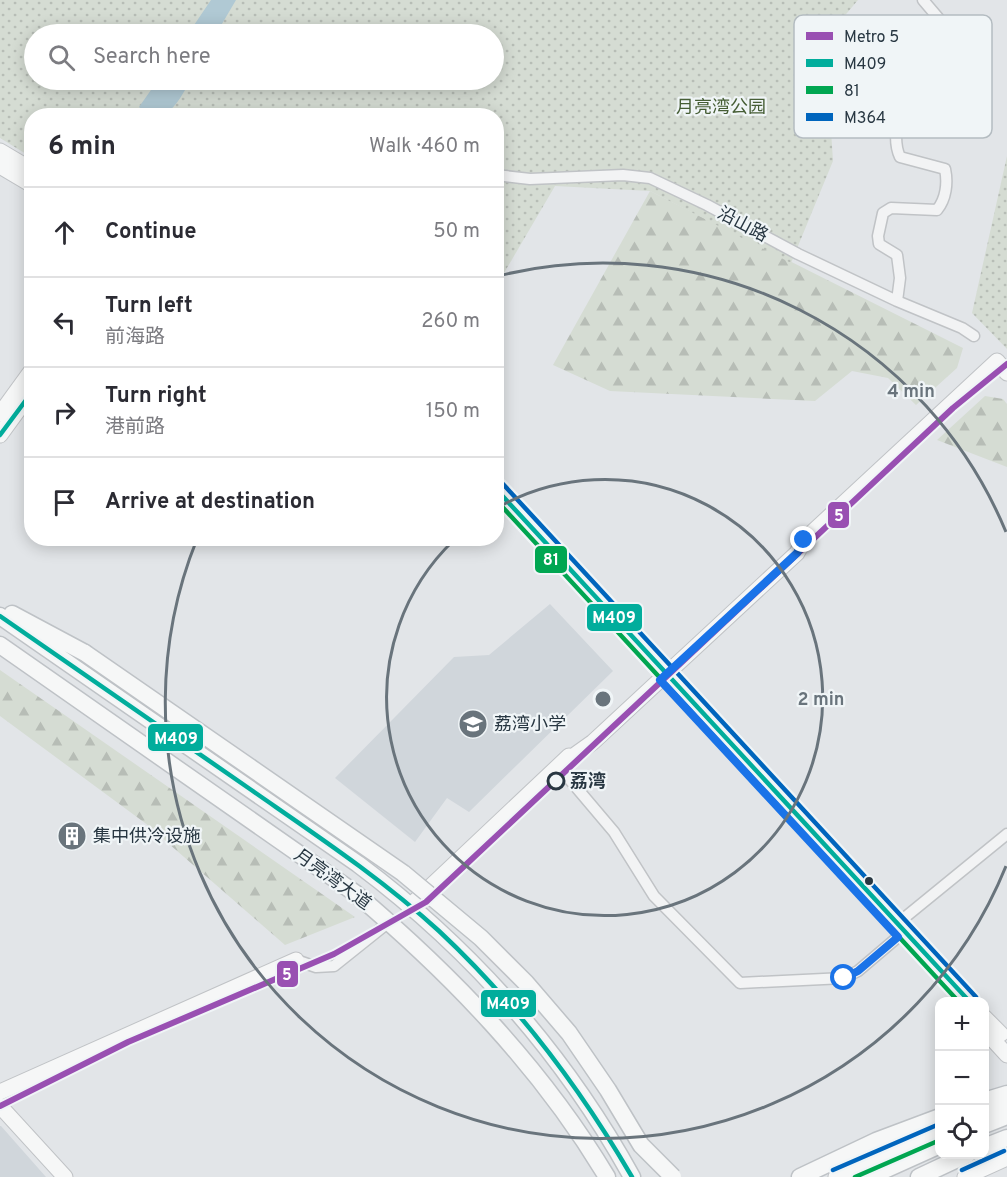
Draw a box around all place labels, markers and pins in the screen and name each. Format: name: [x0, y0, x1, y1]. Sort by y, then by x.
centre of rings: [593, 689, 613, 709]
school or university icon: 荔湾小学: [457, 708, 489, 740]
place label: 荔湾小学: [494, 714, 566, 737]
place label: 荔湾: [570, 771, 606, 794]
marker: 荔湾: [547, 772, 565, 790]
building icon: 集中供冷设施: [56, 820, 88, 852]
place label: 集中供冷设施: [93, 826, 201, 849]
unlabelled marker: [863, 875, 875, 887]

